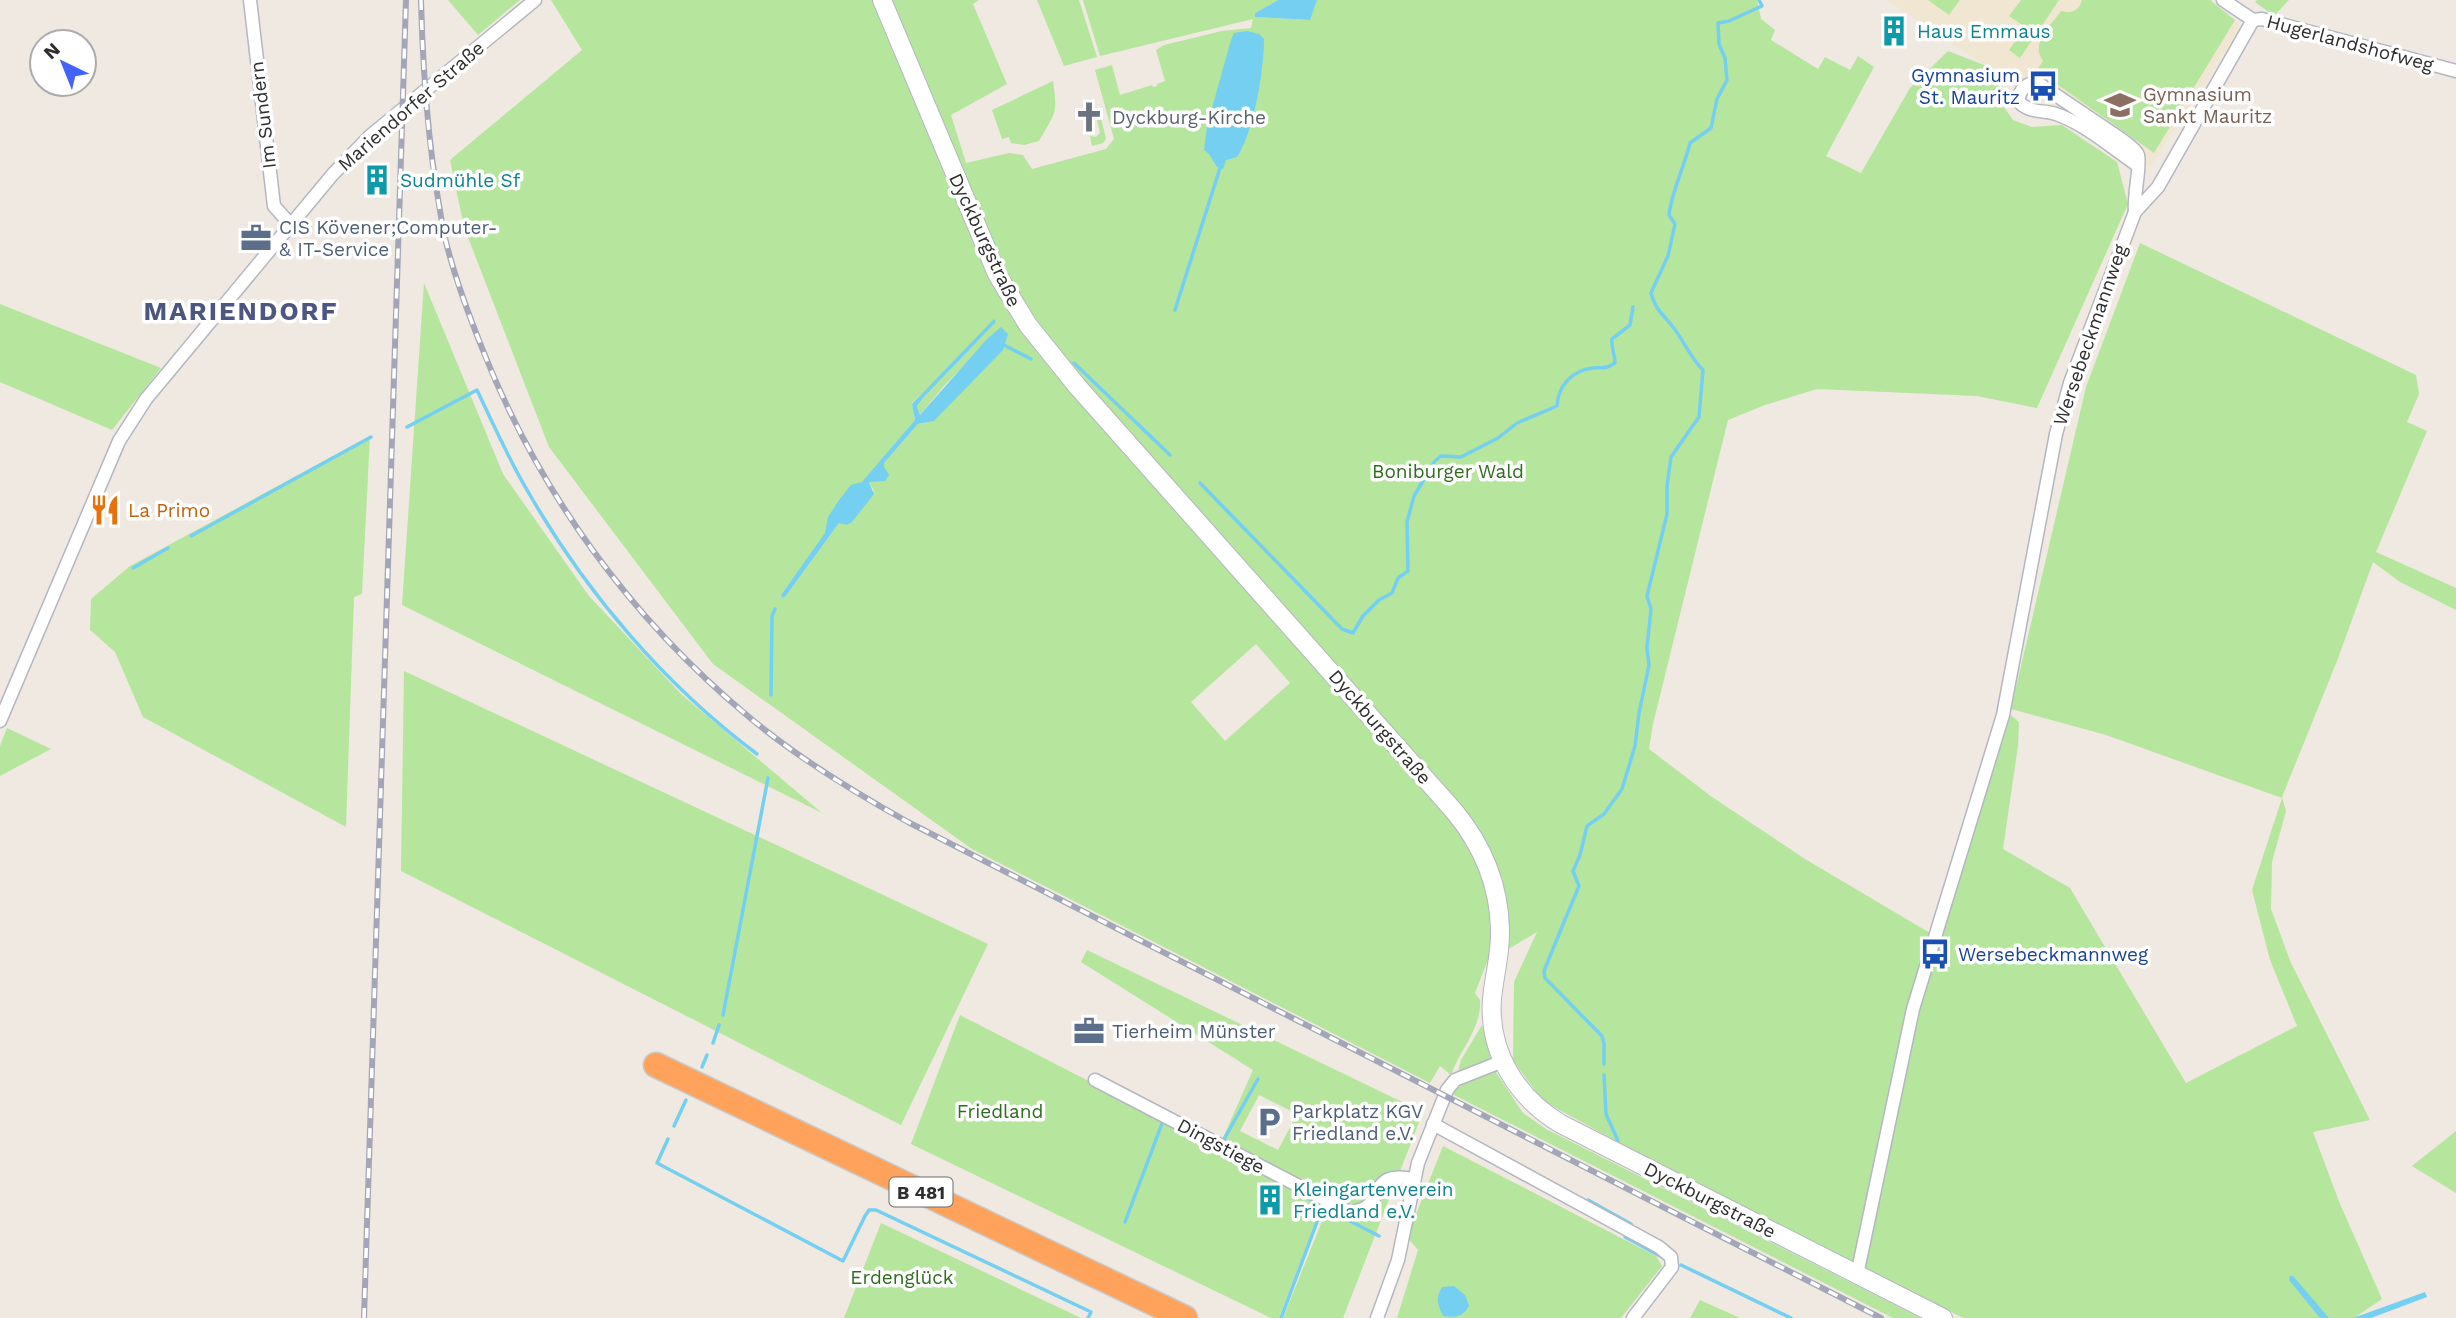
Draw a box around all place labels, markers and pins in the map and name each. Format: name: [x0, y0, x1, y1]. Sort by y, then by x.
building icon: Haus Emmaus: [1877, 14, 1911, 48]
place label: Haus Emmaus: [1917, 20, 2051, 43]
place label: Gymnasium St. Mauritz: [1911, 64, 2020, 109]
bus stop icon: Gymnasium St. Mauritz: [2026, 69, 2060, 103]
place label: Gymnasium Sankt Mauritz: [2143, 83, 2272, 128]
school or university icon: Gymnasium Sankt Mauritz: [2103, 88, 2137, 122]
church icon: Dyckburg-Kirche: [1072, 100, 1106, 134]
place label: Dyckburg-Kirche: [1112, 106, 1266, 129]
building icon: Sudmühle Sf: [360, 163, 394, 197]
place label: Sudmühle Sf: [400, 169, 521, 192]
place label: CIS Kövener;Computer- & IT-Service: [279, 216, 497, 261]
office icon: CIS Kövener;Computer- & IT-Service: [239, 221, 273, 255]
restaurant icon: La Primo: [88, 493, 122, 527]
place label: La Primo: [128, 499, 210, 522]
bus stop icon: Wersebeckmannweg: [1918, 937, 1952, 971]
place label: Wersebeckmannweg: [1958, 943, 2149, 966]
office icon: Tierheim Münster: [1072, 1014, 1106, 1048]
place label: Tierheim Münster: [1112, 1020, 1276, 1043]
place label: Parkplatz KGV Friedland e.V.: [1292, 1100, 1423, 1145]
parking icon: Parkplatz KGV Friedland e.V.: [1252, 1105, 1286, 1139]
place label: Kleingartenverein Friedland e.V.: [1293, 1178, 1454, 1223]
building icon: Kleingartenverein Friedland e.V.: [1253, 1183, 1287, 1217]

